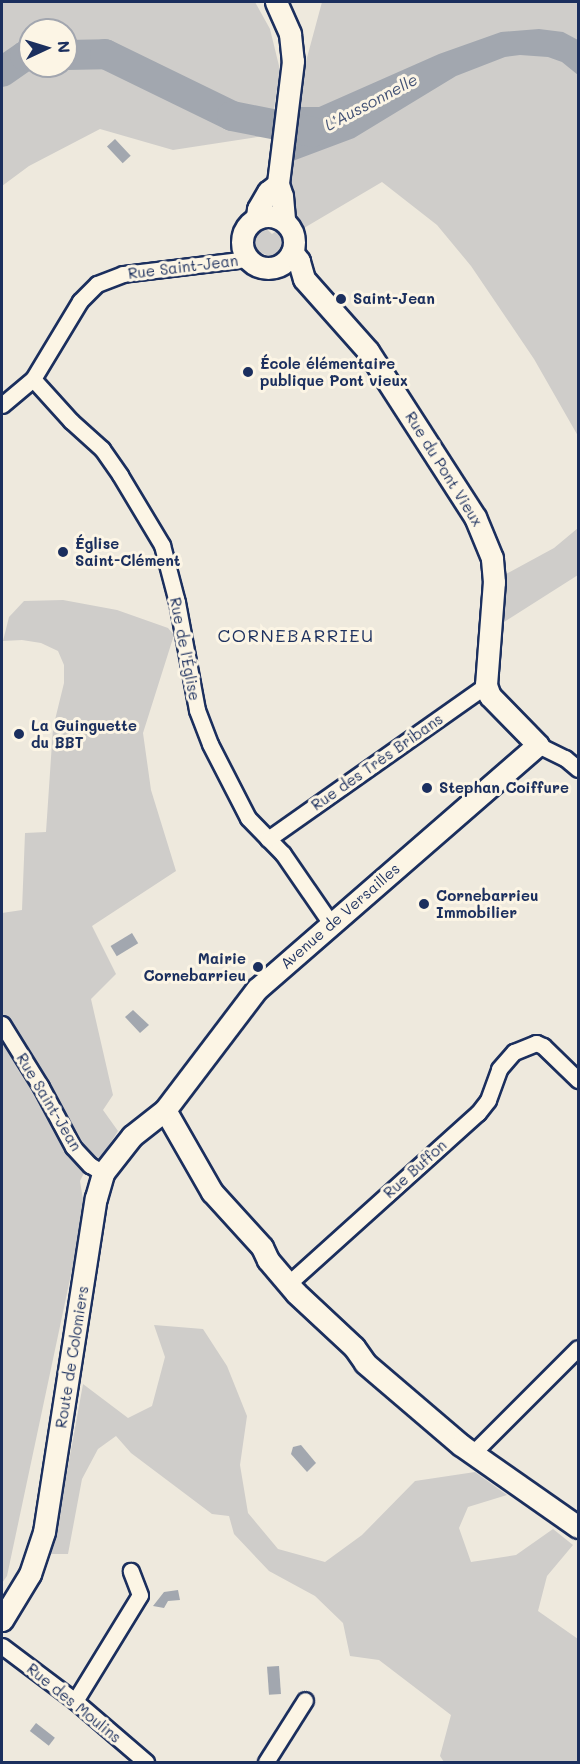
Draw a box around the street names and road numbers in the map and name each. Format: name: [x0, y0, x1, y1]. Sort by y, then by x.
street label: Rue Saint-Jean: [127, 251, 239, 283]
street label: Rue du Pont Vieux: [402, 408, 486, 530]
street label: Rue de l'Église: [166, 596, 204, 702]
street label: Rue des Très Bribans: [308, 710, 446, 814]
street label: Avenue de Versailles: [277, 859, 403, 973]
street label: Rue Saint-Jean: [13, 1050, 85, 1154]
street label: Rue Buffon: [380, 1136, 450, 1202]
street label: Route de Colomiers: [52, 1285, 92, 1429]
street label: Rue des Moulins: [23, 1660, 125, 1746]

